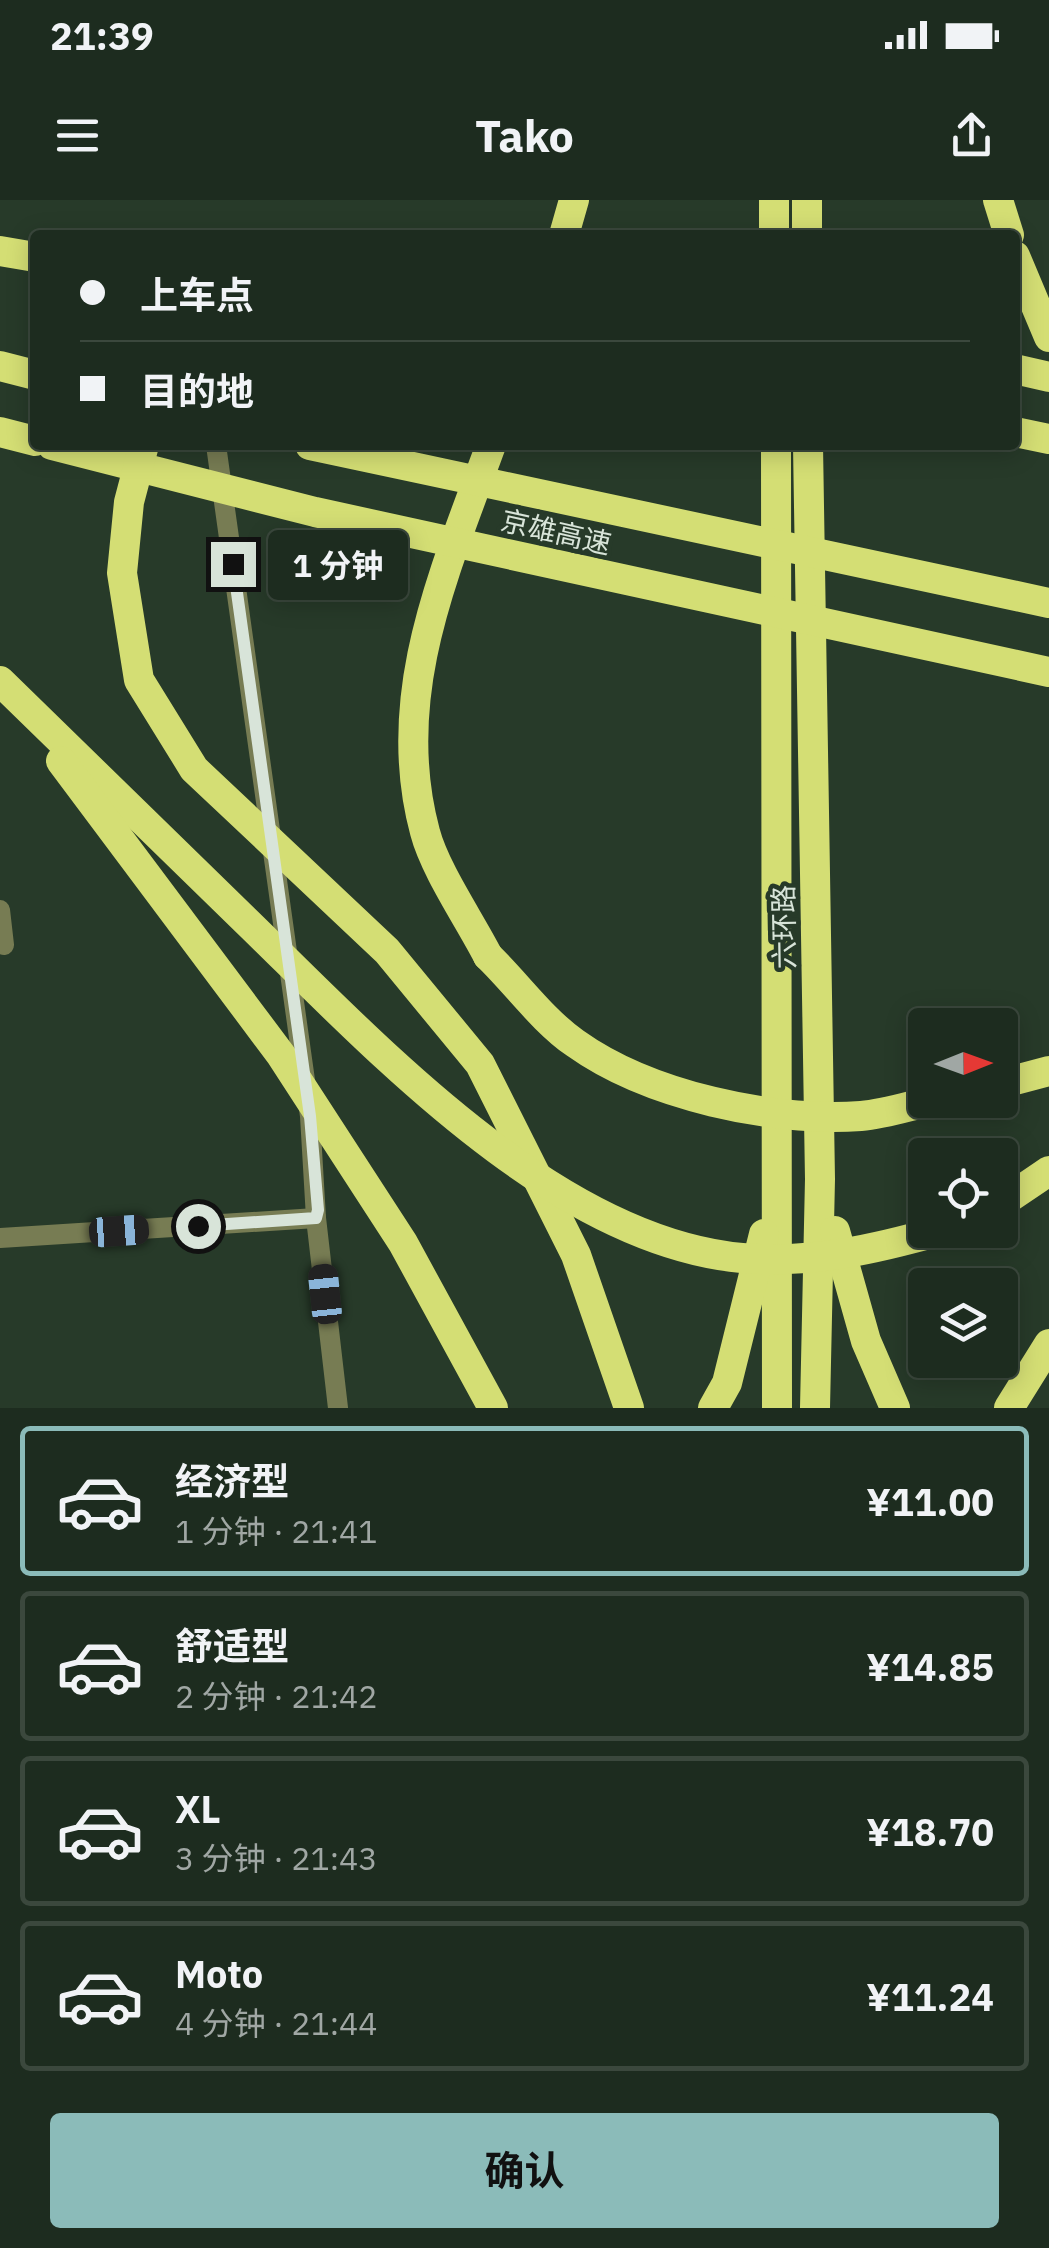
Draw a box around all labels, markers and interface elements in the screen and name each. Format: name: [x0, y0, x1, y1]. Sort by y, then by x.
text: 21:39: [50, 11, 154, 60]
text: Tako: [475, 106, 574, 164]
icon: menu: [50, 108, 105, 163]
icon: share: [944, 108, 999, 163]
text: 上车点: [140, 270, 254, 319]
text: 目的地: [140, 366, 254, 415]
street label: 京雄高速: [497, 501, 615, 562]
callout: 1 分钟: [268, 529, 408, 599]
route end: [211, 542, 256, 587]
text: 1 分钟: [293, 544, 383, 586]
street label: 六环路: [764, 885, 803, 969]
north arrow: [908, 1008, 1018, 1118]
map controls: [908, 1008, 1018, 1378]
button: locate: [908, 1138, 1018, 1248]
route start: [176, 1204, 221, 1249]
car: [88, 1214, 150, 1248]
car: [307, 1263, 343, 1325]
button: layers: [908, 1268, 1018, 1378]
icon: car: [55, 1456, 145, 1546]
text: 经济型: [175, 1456, 289, 1505]
text: ¥11.00: [866, 1477, 994, 1526]
text: 1 分钟 · 21:41: [175, 1510, 377, 1552]
icon: car: [55, 1621, 145, 1711]
text: 舒适型: [175, 1621, 289, 1670]
text: ¥14.85: [866, 1642, 994, 1691]
text: 2 分钟 · 21:42: [175, 1675, 377, 1717]
text: XL: [175, 1784, 221, 1833]
icon: car: [55, 1786, 145, 1876]
text: ¥18.70: [866, 1807, 994, 1856]
text: 3 分钟 · 21:43: [175, 1837, 377, 1879]
text: Moto: [175, 1949, 263, 1998]
icon: car: [55, 1951, 145, 2041]
text: ¥11.24: [866, 1972, 994, 2021]
text: 4 分钟 · 21:44: [175, 2002, 377, 2044]
button: 确认: [50, 2113, 999, 2228]

